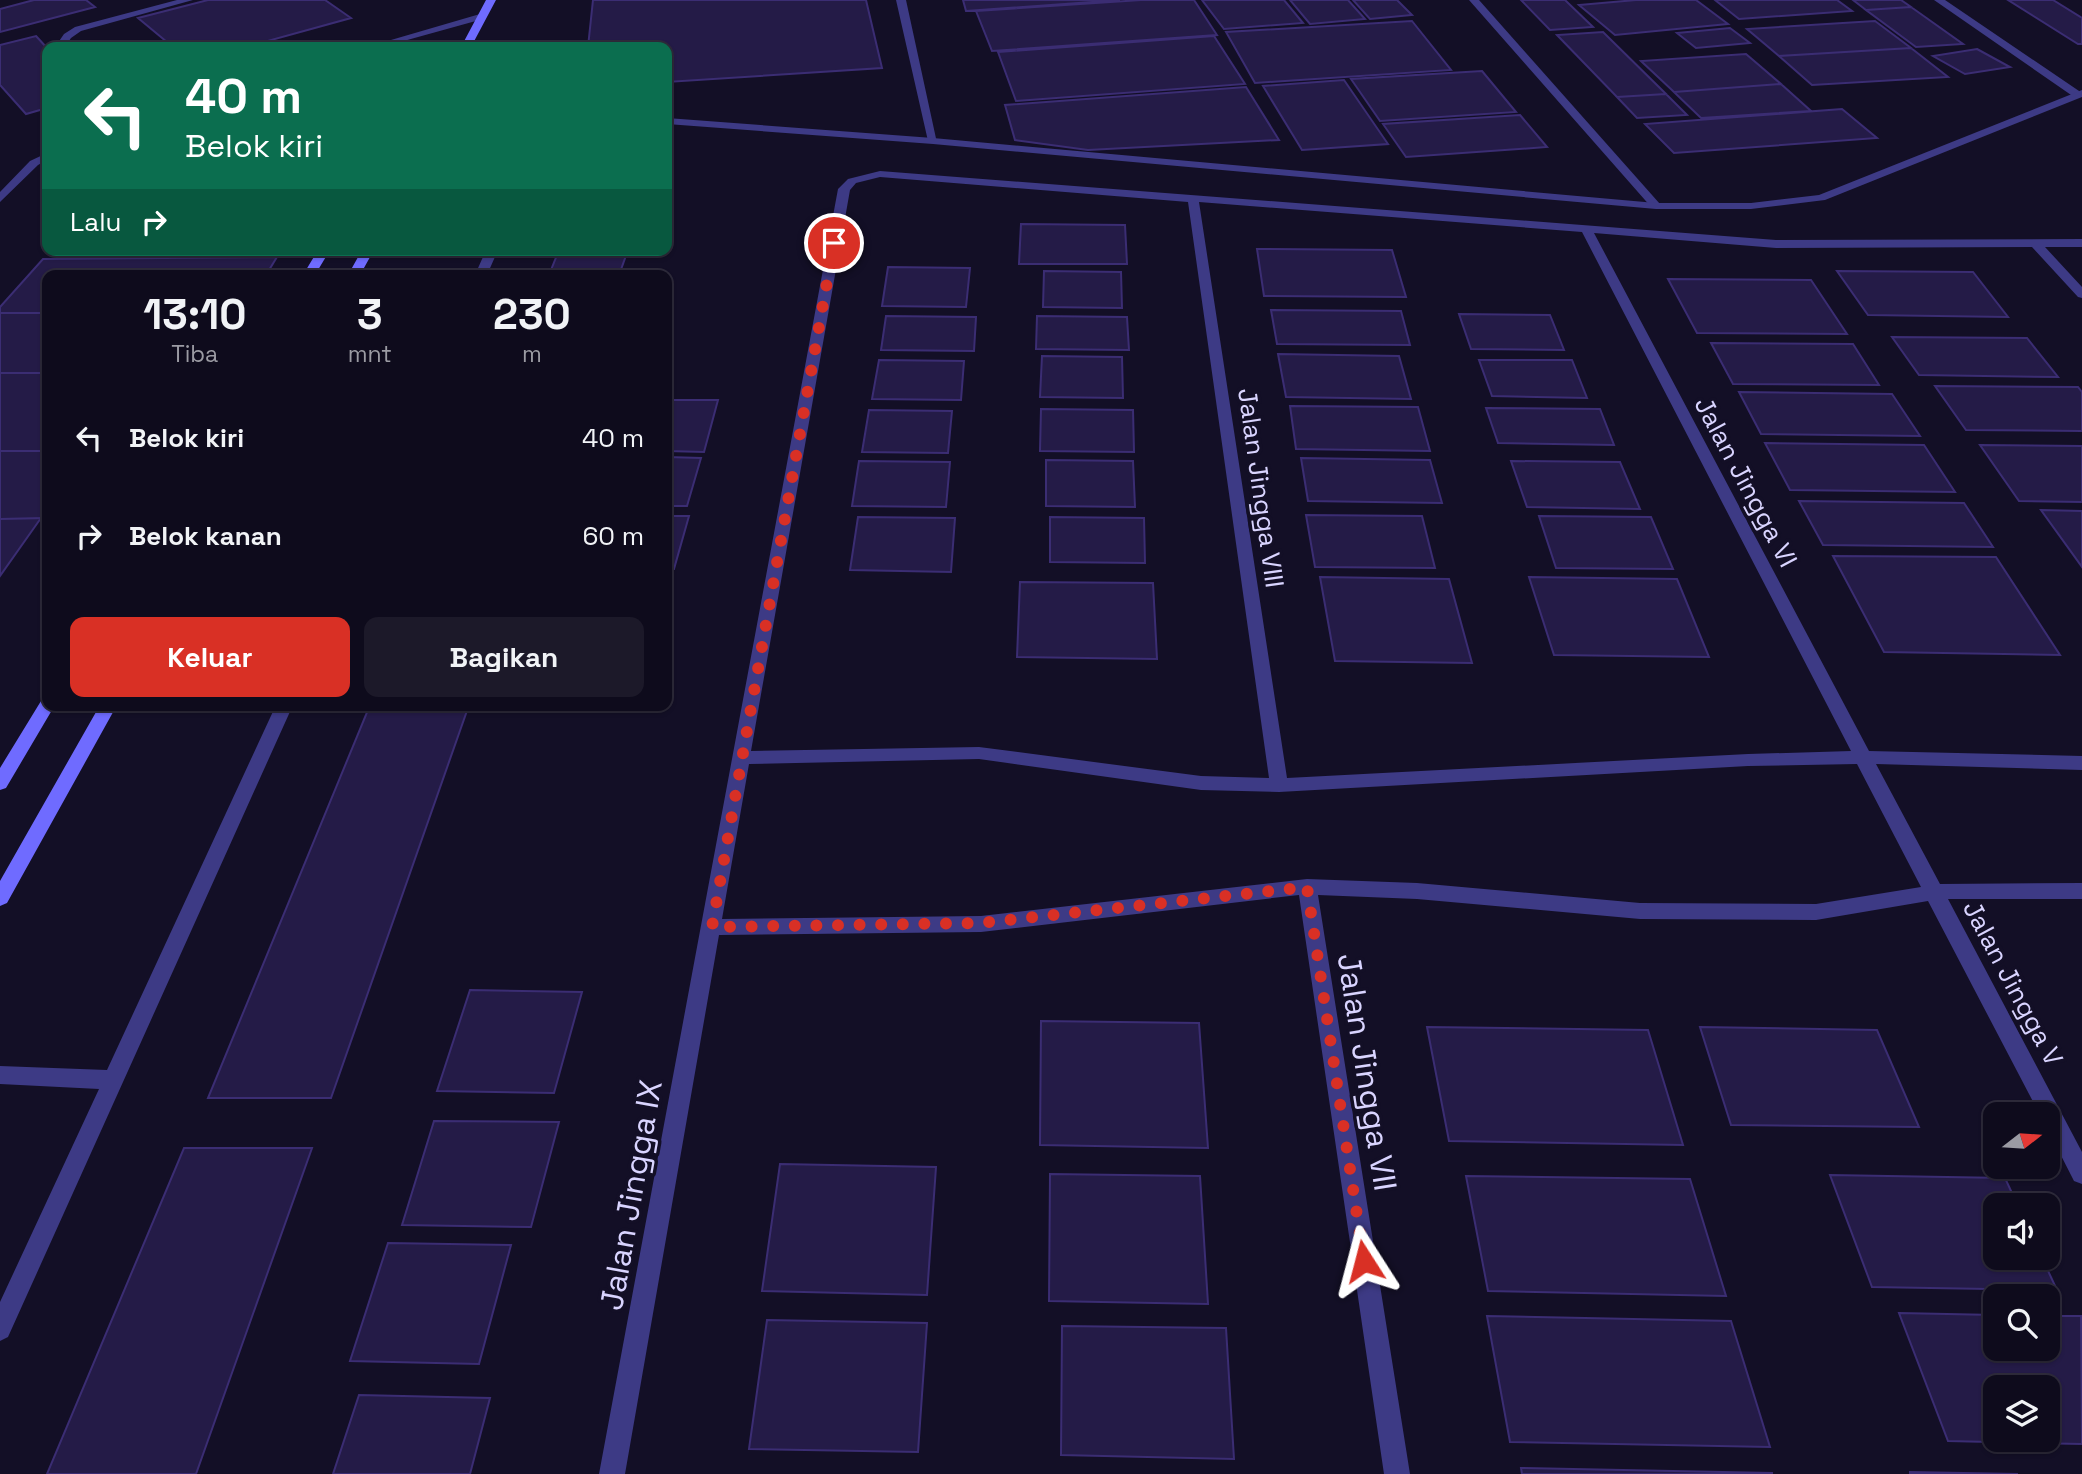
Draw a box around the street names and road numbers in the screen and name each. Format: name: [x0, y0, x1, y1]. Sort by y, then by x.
street label: Jalan Jingga VIII: [1230, 386, 1292, 590]
street label: Jalan Jingga VI: [1687, 391, 1805, 573]
street label: Jalan Jingga V: [1955, 895, 2071, 1071]
street label: Jalan Jingga VII: [1328, 950, 1406, 1194]
street label: Jalan Jingga IX: [591, 1077, 671, 1313]

